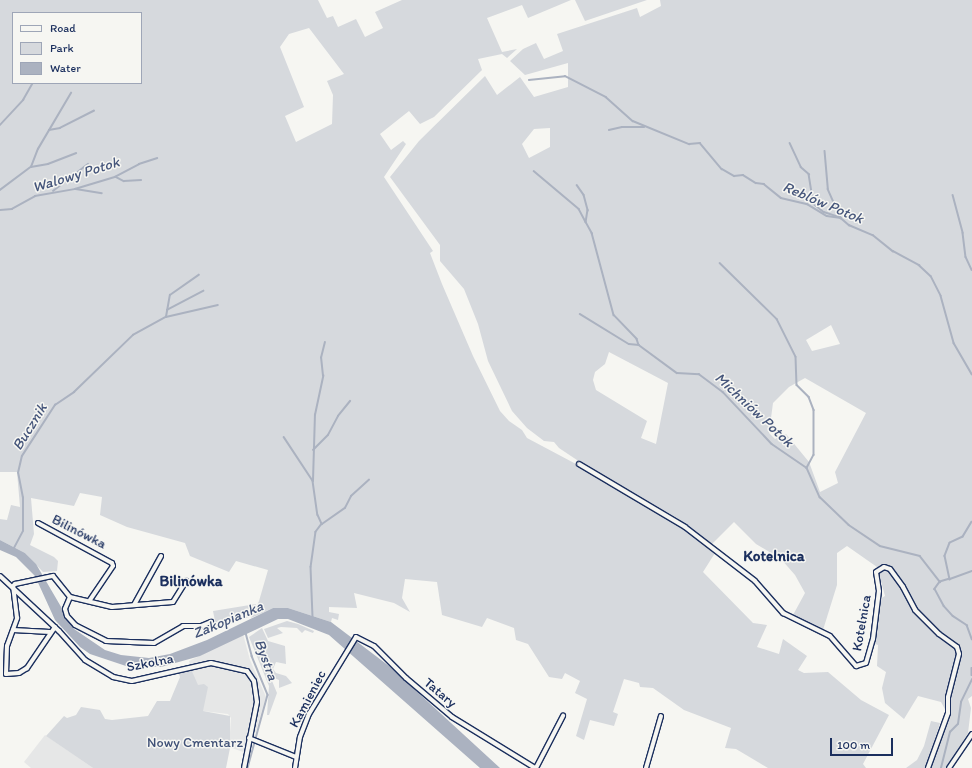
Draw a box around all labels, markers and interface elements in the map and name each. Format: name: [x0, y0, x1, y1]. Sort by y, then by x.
legend: [12, 12, 142, 84]
text: Road: [50, 21, 76, 35]
text: Park: [50, 41, 74, 55]
text: Water: [50, 61, 81, 75]
water label: Walowy Potok: [31, 153, 121, 197]
water label: Reblów Potok: [780, 178, 866, 228]
water label: Michniów Potok: [711, 369, 797, 451]
water label: Bucznik: [9, 400, 51, 454]
street label: Bilinówka: [49, 511, 109, 553]
district label: Kotelnica: [743, 548, 805, 566]
district label: Bilinówka: [159, 573, 223, 591]
street label: Kotelnica: [849, 593, 875, 653]
water label: Zakopianka: [190, 597, 266, 643]
water label: Bystra: [250, 637, 282, 683]
street label: Szkolna: [125, 650, 175, 676]
street label: Kamieniec: [286, 667, 330, 731]
street label: Tatary: [420, 674, 460, 712]
scale bar: [832, 730, 895, 756]
park label: Nowy Cmentarz: [148, 735, 242, 751]
text: 100 m: [837, 738, 870, 752]

